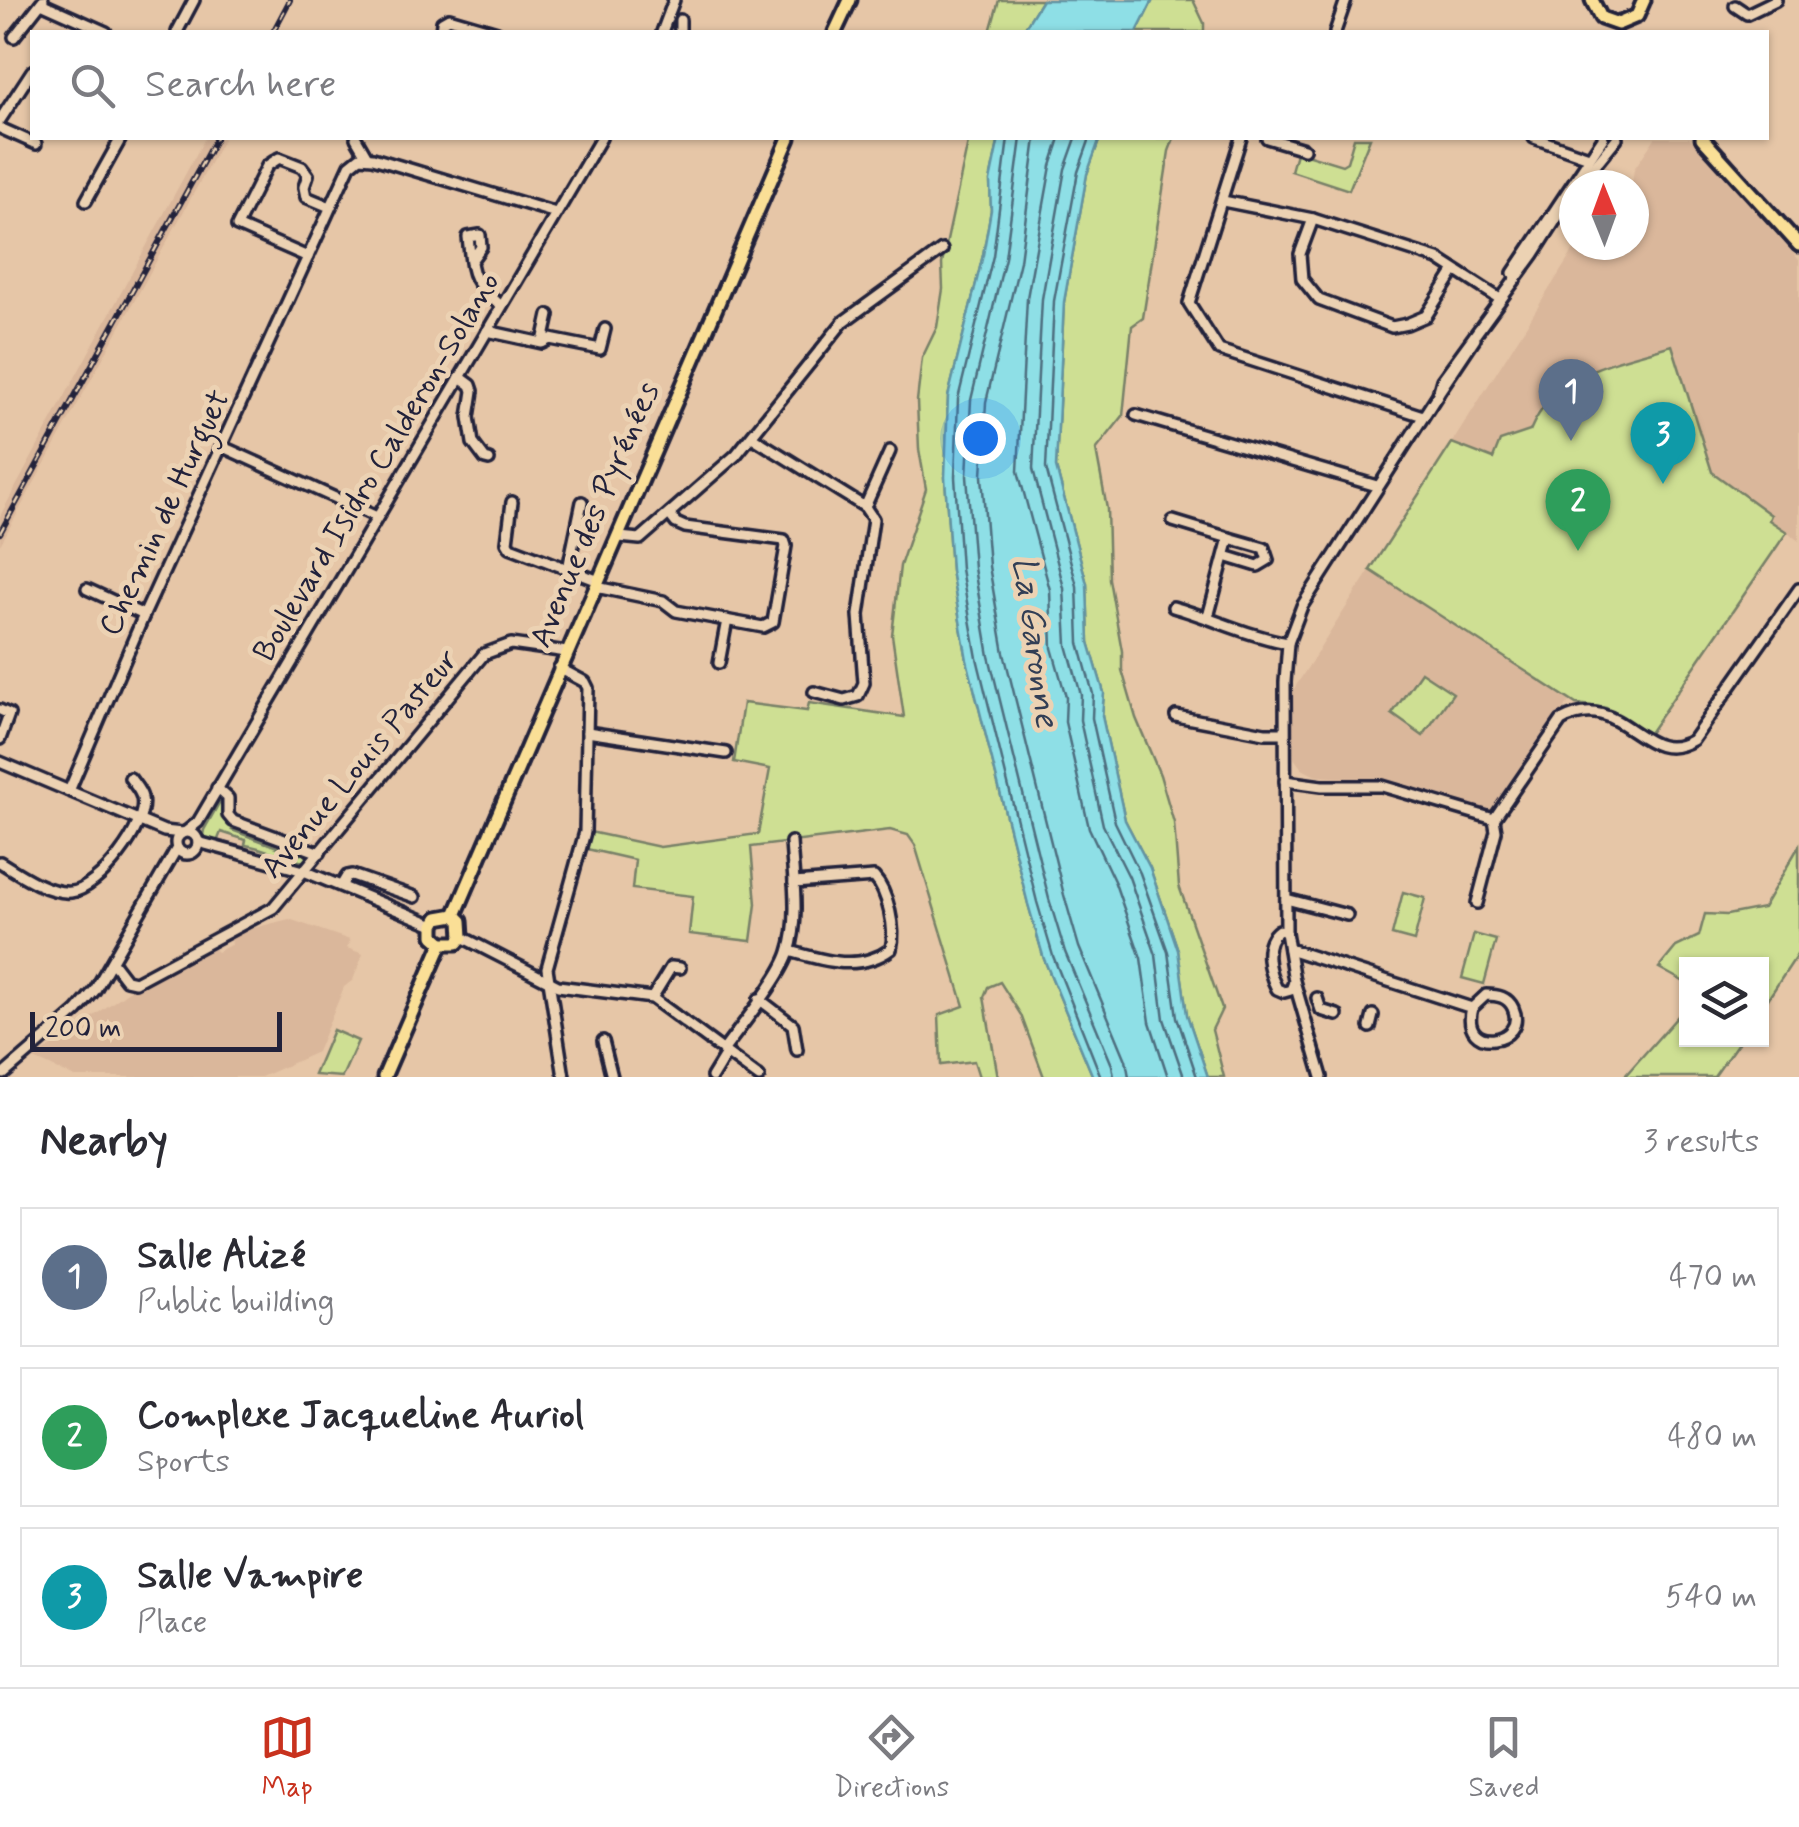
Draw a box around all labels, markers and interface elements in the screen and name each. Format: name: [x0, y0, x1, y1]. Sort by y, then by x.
search box: [30, 30, 1769, 140]
icon: search: [65, 58, 120, 113]
text: Search here: [145, 61, 336, 110]
north arrow: [1559, 170, 1649, 260]
street label: Boulevard Isidro Calderon-Solano: [244, 264, 510, 670]
pin: 1: [1538, 358, 1604, 441]
street label: Avenue des Pyrénées: [520, 376, 670, 654]
street label: Chemin de Hurguet: [90, 383, 243, 644]
pin: 3: [1630, 402, 1696, 484]
your location: [955, 413, 1006, 464]
pin: 2: [1546, 468, 1610, 551]
water label: La Garonne: [1000, 554, 1070, 731]
street label: Avenue Louis Pasteur: [251, 640, 469, 888]
map controls: [1679, 957, 1769, 1047]
button: layers: [1679, 957, 1769, 1047]
scale bar: [30, 1007, 282, 1052]
text: 200 m: [45, 1011, 121, 1048]
text: Nearby: [40, 1115, 168, 1170]
text: 3 results: [1643, 1121, 1759, 1163]
text: Salle Alizé: [137, 1232, 306, 1281]
text: 1: [67, 1256, 82, 1298]
text: 470 m: [1669, 1256, 1757, 1298]
text: Public building: [137, 1281, 334, 1323]
text: Complexe Jacqueline Auriol: [137, 1392, 584, 1441]
text: 2: [67, 1416, 82, 1458]
text: 480 m: [1667, 1416, 1757, 1458]
text: Sports: [137, 1441, 230, 1483]
text: Salle Vampire: [137, 1552, 363, 1601]
text: 3: [67, 1576, 82, 1618]
text: 540 m: [1665, 1576, 1757, 1618]
text: Place: [137, 1601, 207, 1643]
tab: Map: [260, 1710, 315, 1807]
tab: Directions: [834, 1710, 949, 1807]
tab: Saved: [1469, 1710, 1539, 1807]

